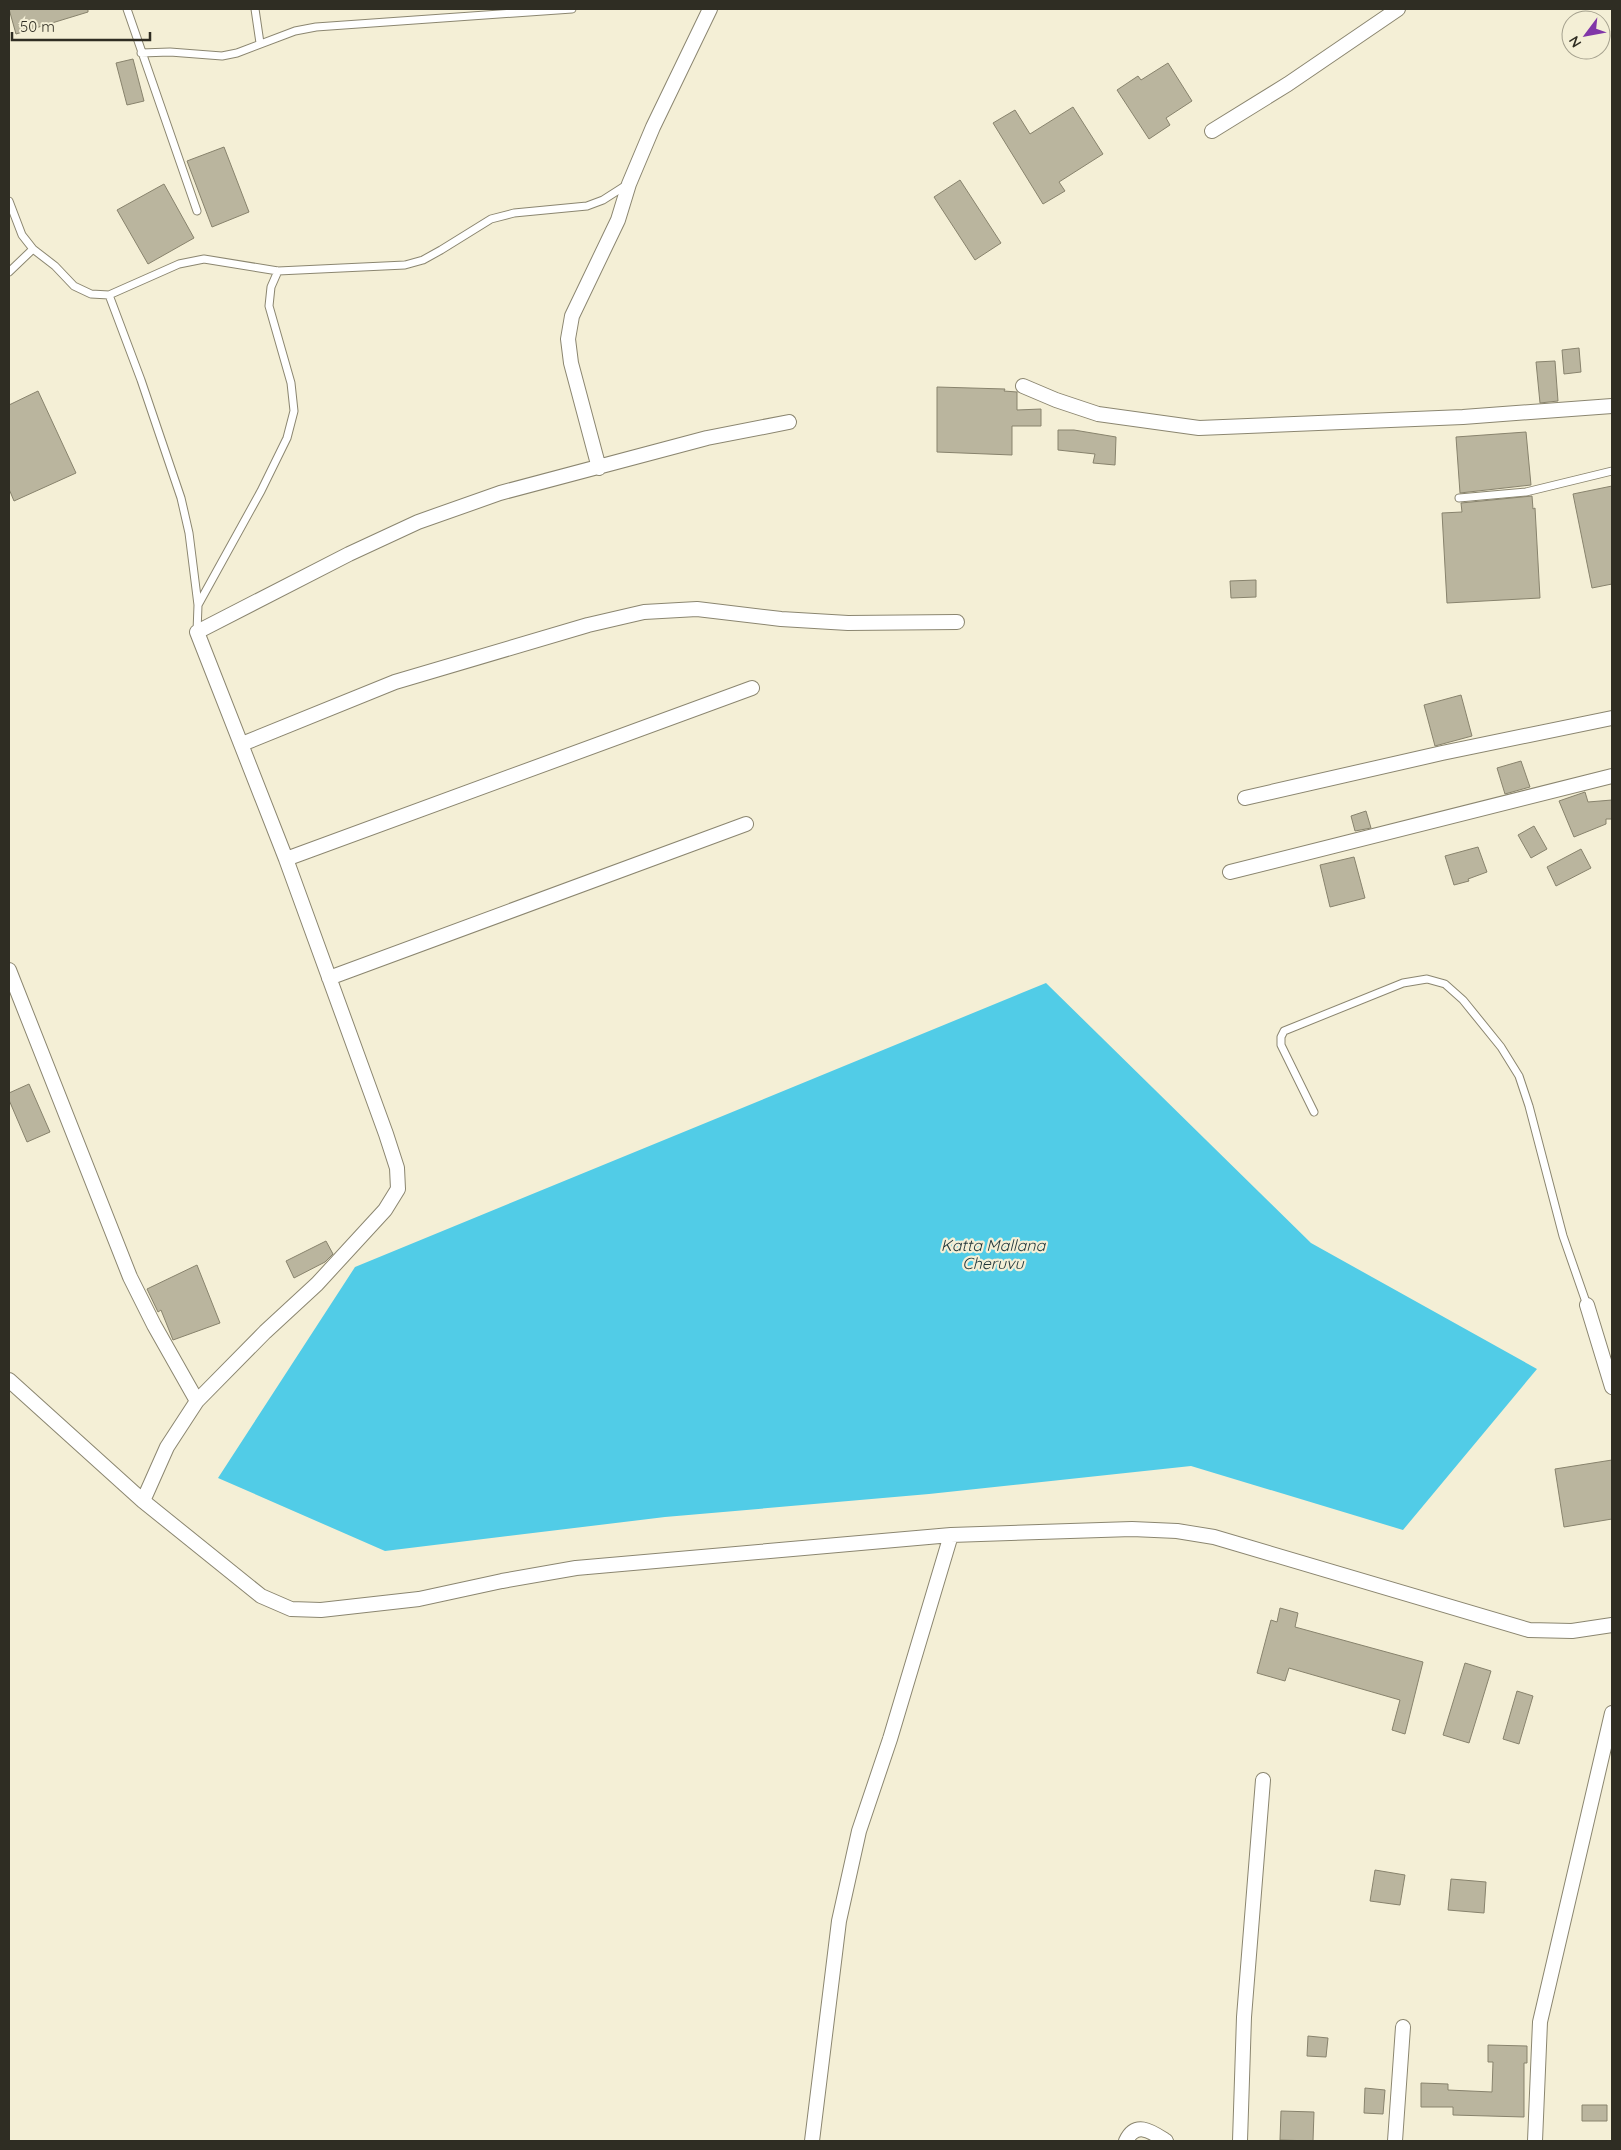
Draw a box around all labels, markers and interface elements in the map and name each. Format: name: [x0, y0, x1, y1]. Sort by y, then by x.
scale bar: [12, 10, 150, 42]
north arrow: [1561, 10, 1611, 60]
text: 50 m: [20, 17, 55, 36]
text: N: [1565, 33, 1585, 51]
water label: Katta Mallana Cheruvu: [941, 1235, 1046, 1273]

